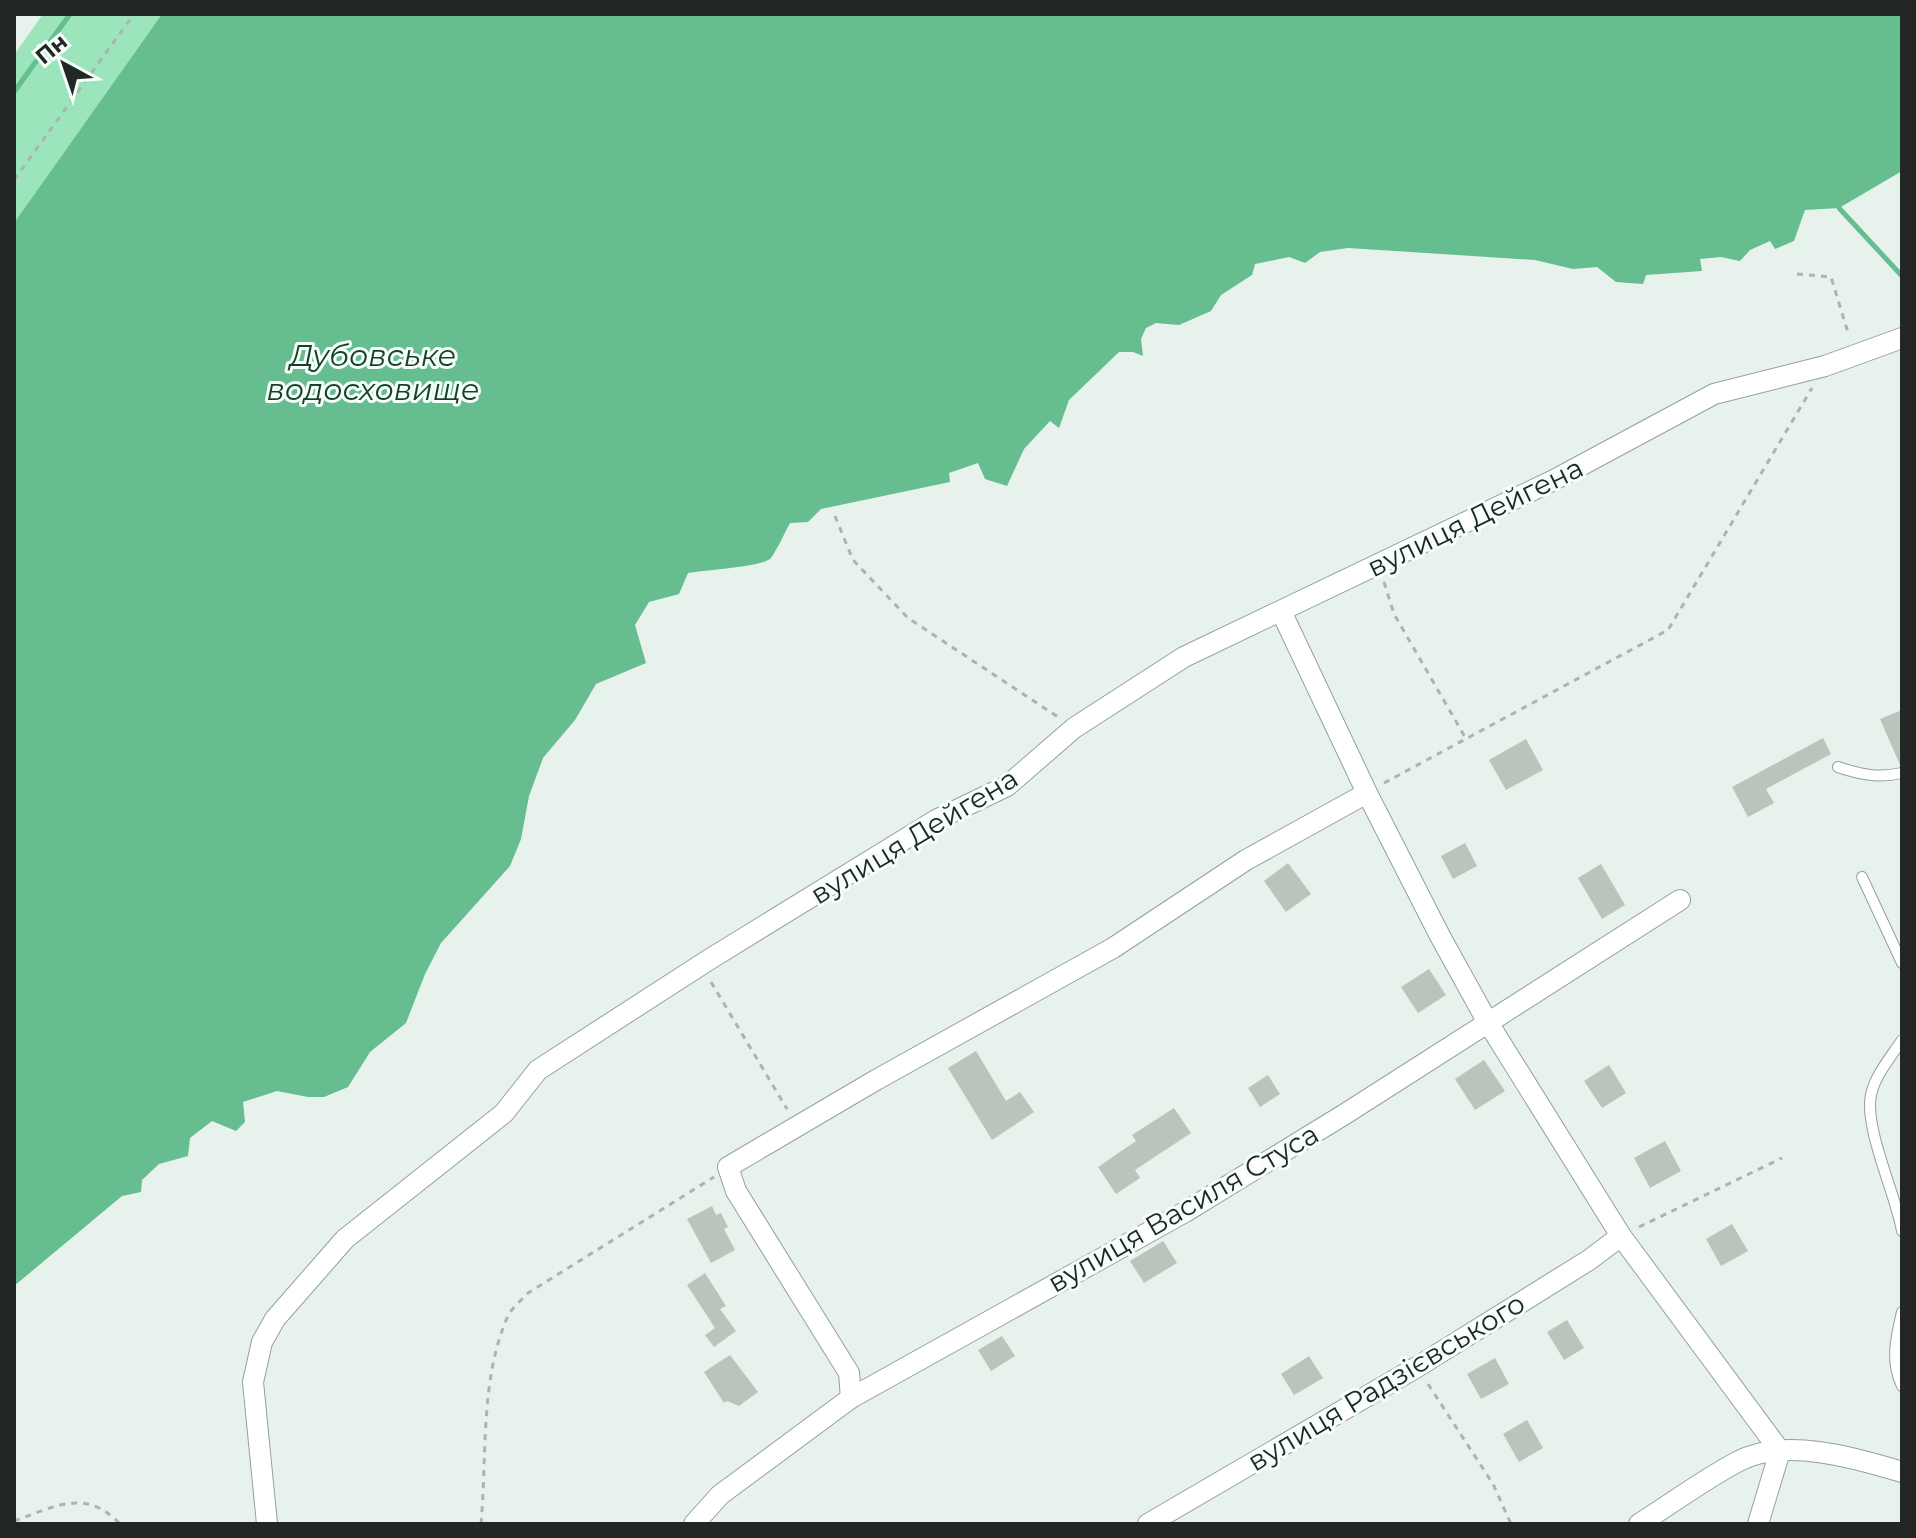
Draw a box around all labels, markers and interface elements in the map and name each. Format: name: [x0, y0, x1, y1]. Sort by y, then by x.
north arrow: [24, 24, 104, 104]
text: Пн: [30, 28, 73, 70]
water label: Дубовське водосховище: [267, 337, 479, 408]
street label: вулиця Дейгена: [1362, 450, 1588, 584]
street label: вулиця Дейгена: [804, 761, 1024, 911]
street label: вулиця Василя Стуса: [1042, 1117, 1324, 1299]
street label: вулиця Радзієвського: [1241, 1286, 1531, 1478]

